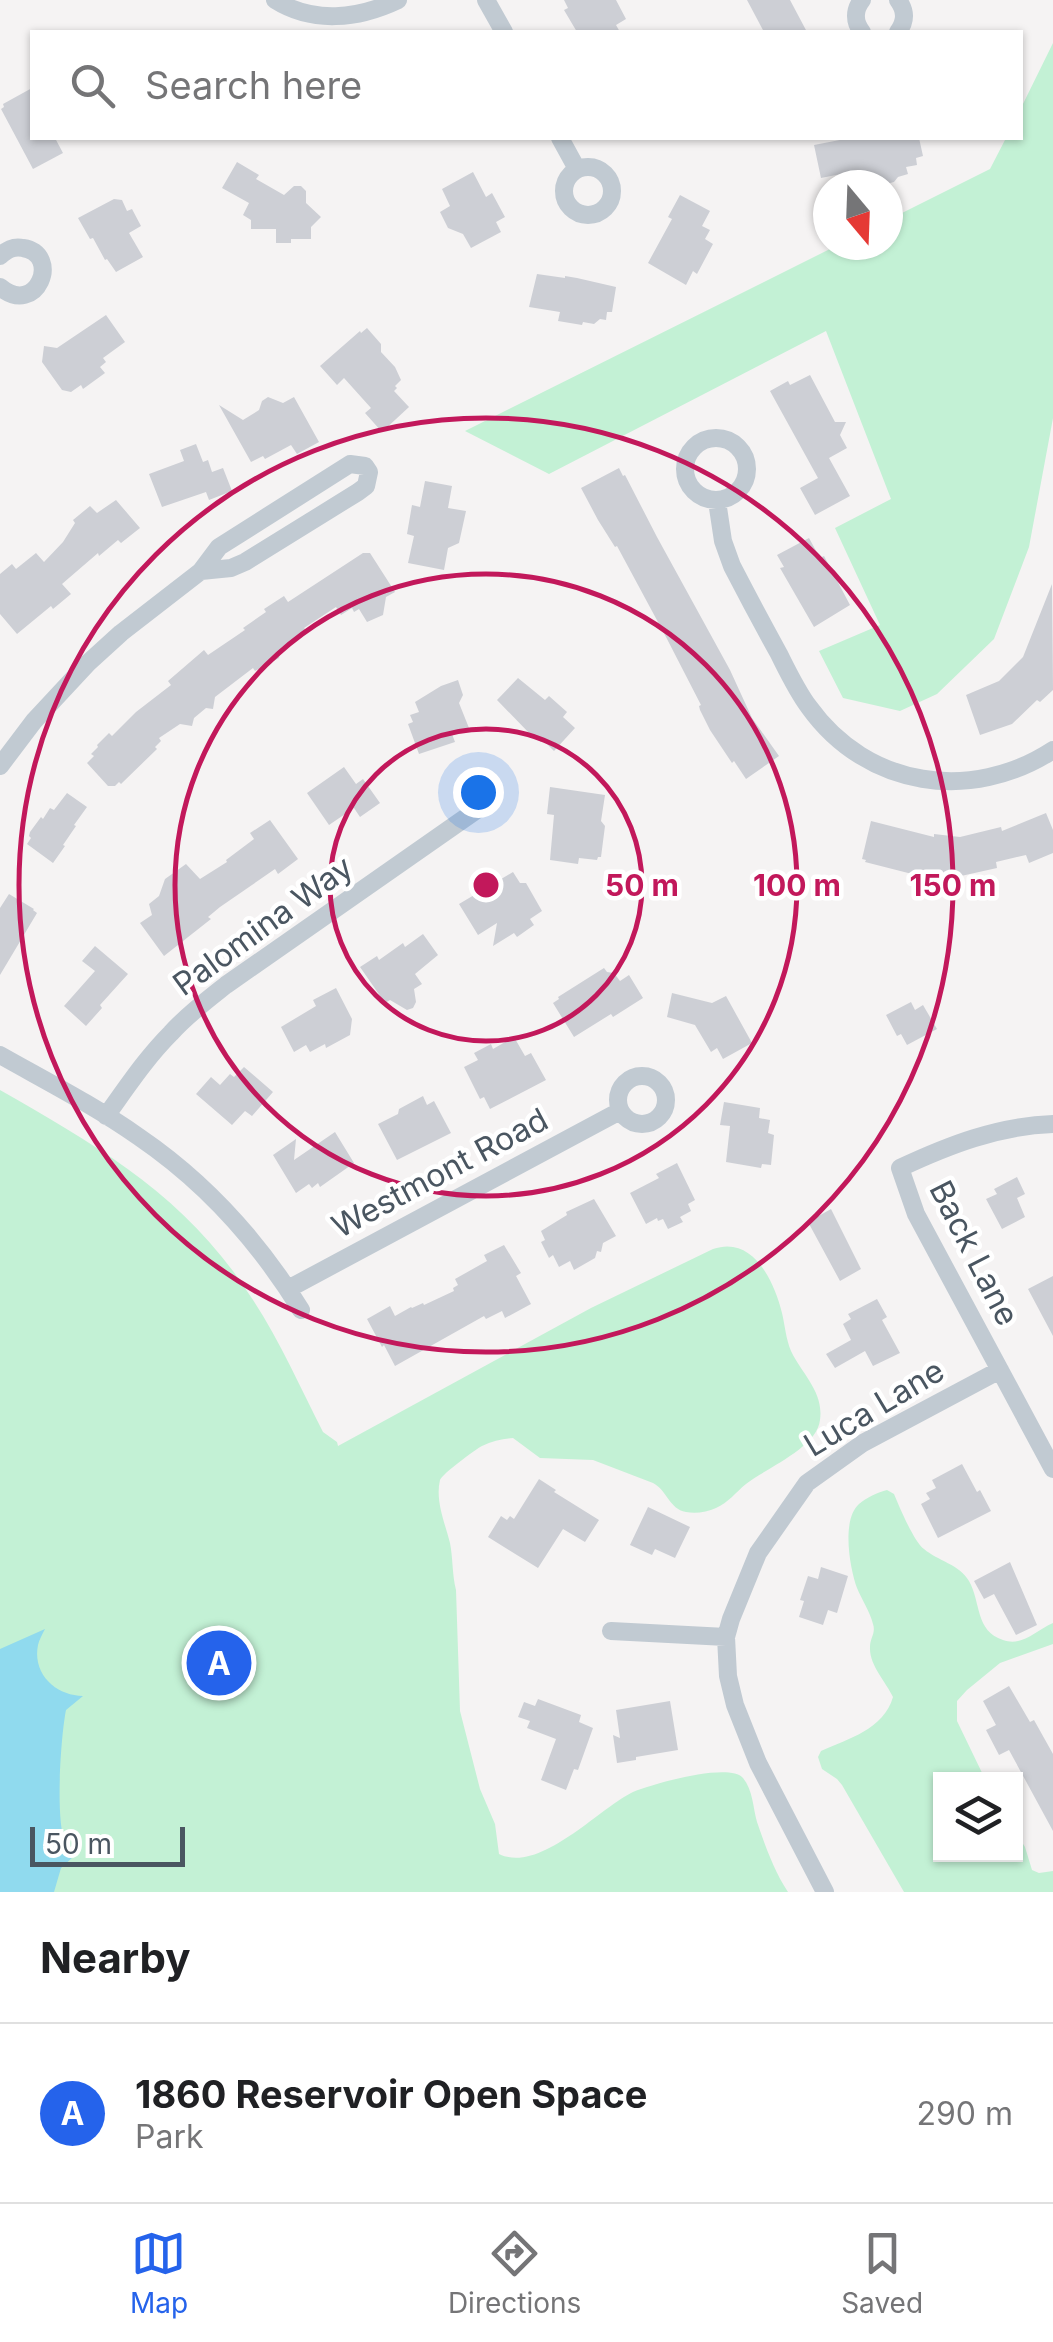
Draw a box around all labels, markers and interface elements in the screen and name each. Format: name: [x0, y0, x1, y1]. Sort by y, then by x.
search box: [30, 30, 1023, 140]
icon: search: [65, 58, 120, 113]
text: Search here: [145, 62, 362, 108]
north arrow: [813, 170, 903, 260]
your location: [453, 767, 504, 818]
street label: Palomina Way: [165, 847, 360, 1004]
centre of rings: [468, 867, 504, 903]
text: 50 m: [605, 867, 679, 903]
text: 100 m: [753, 867, 841, 903]
text: 150 m: [910, 867, 996, 903]
street label: Westmont Road: [325, 1099, 554, 1246]
street label: Back Lane: [921, 1174, 1028, 1332]
street label: Luca Lane: [797, 1351, 951, 1465]
pin: A: [186, 1626, 252, 1700]
map controls: [933, 1772, 1023, 1862]
button: layers: [933, 1772, 1023, 1862]
scale bar: [30, 1822, 185, 1866]
text: 50 m: [45, 1827, 112, 1861]
text: Nearby: [40, 1932, 191, 1983]
text: 1860 Reservoir Open Space: [135, 2071, 648, 2117]
text: A: [61, 2094, 84, 2133]
text: 290 m: [916, 2094, 1013, 2133]
text: Park: [135, 2117, 204, 2156]
tab: Map: [130, 2226, 188, 2320]
tab: Directions: [448, 2226, 581, 2320]
tab: Saved: [841, 2226, 923, 2320]

